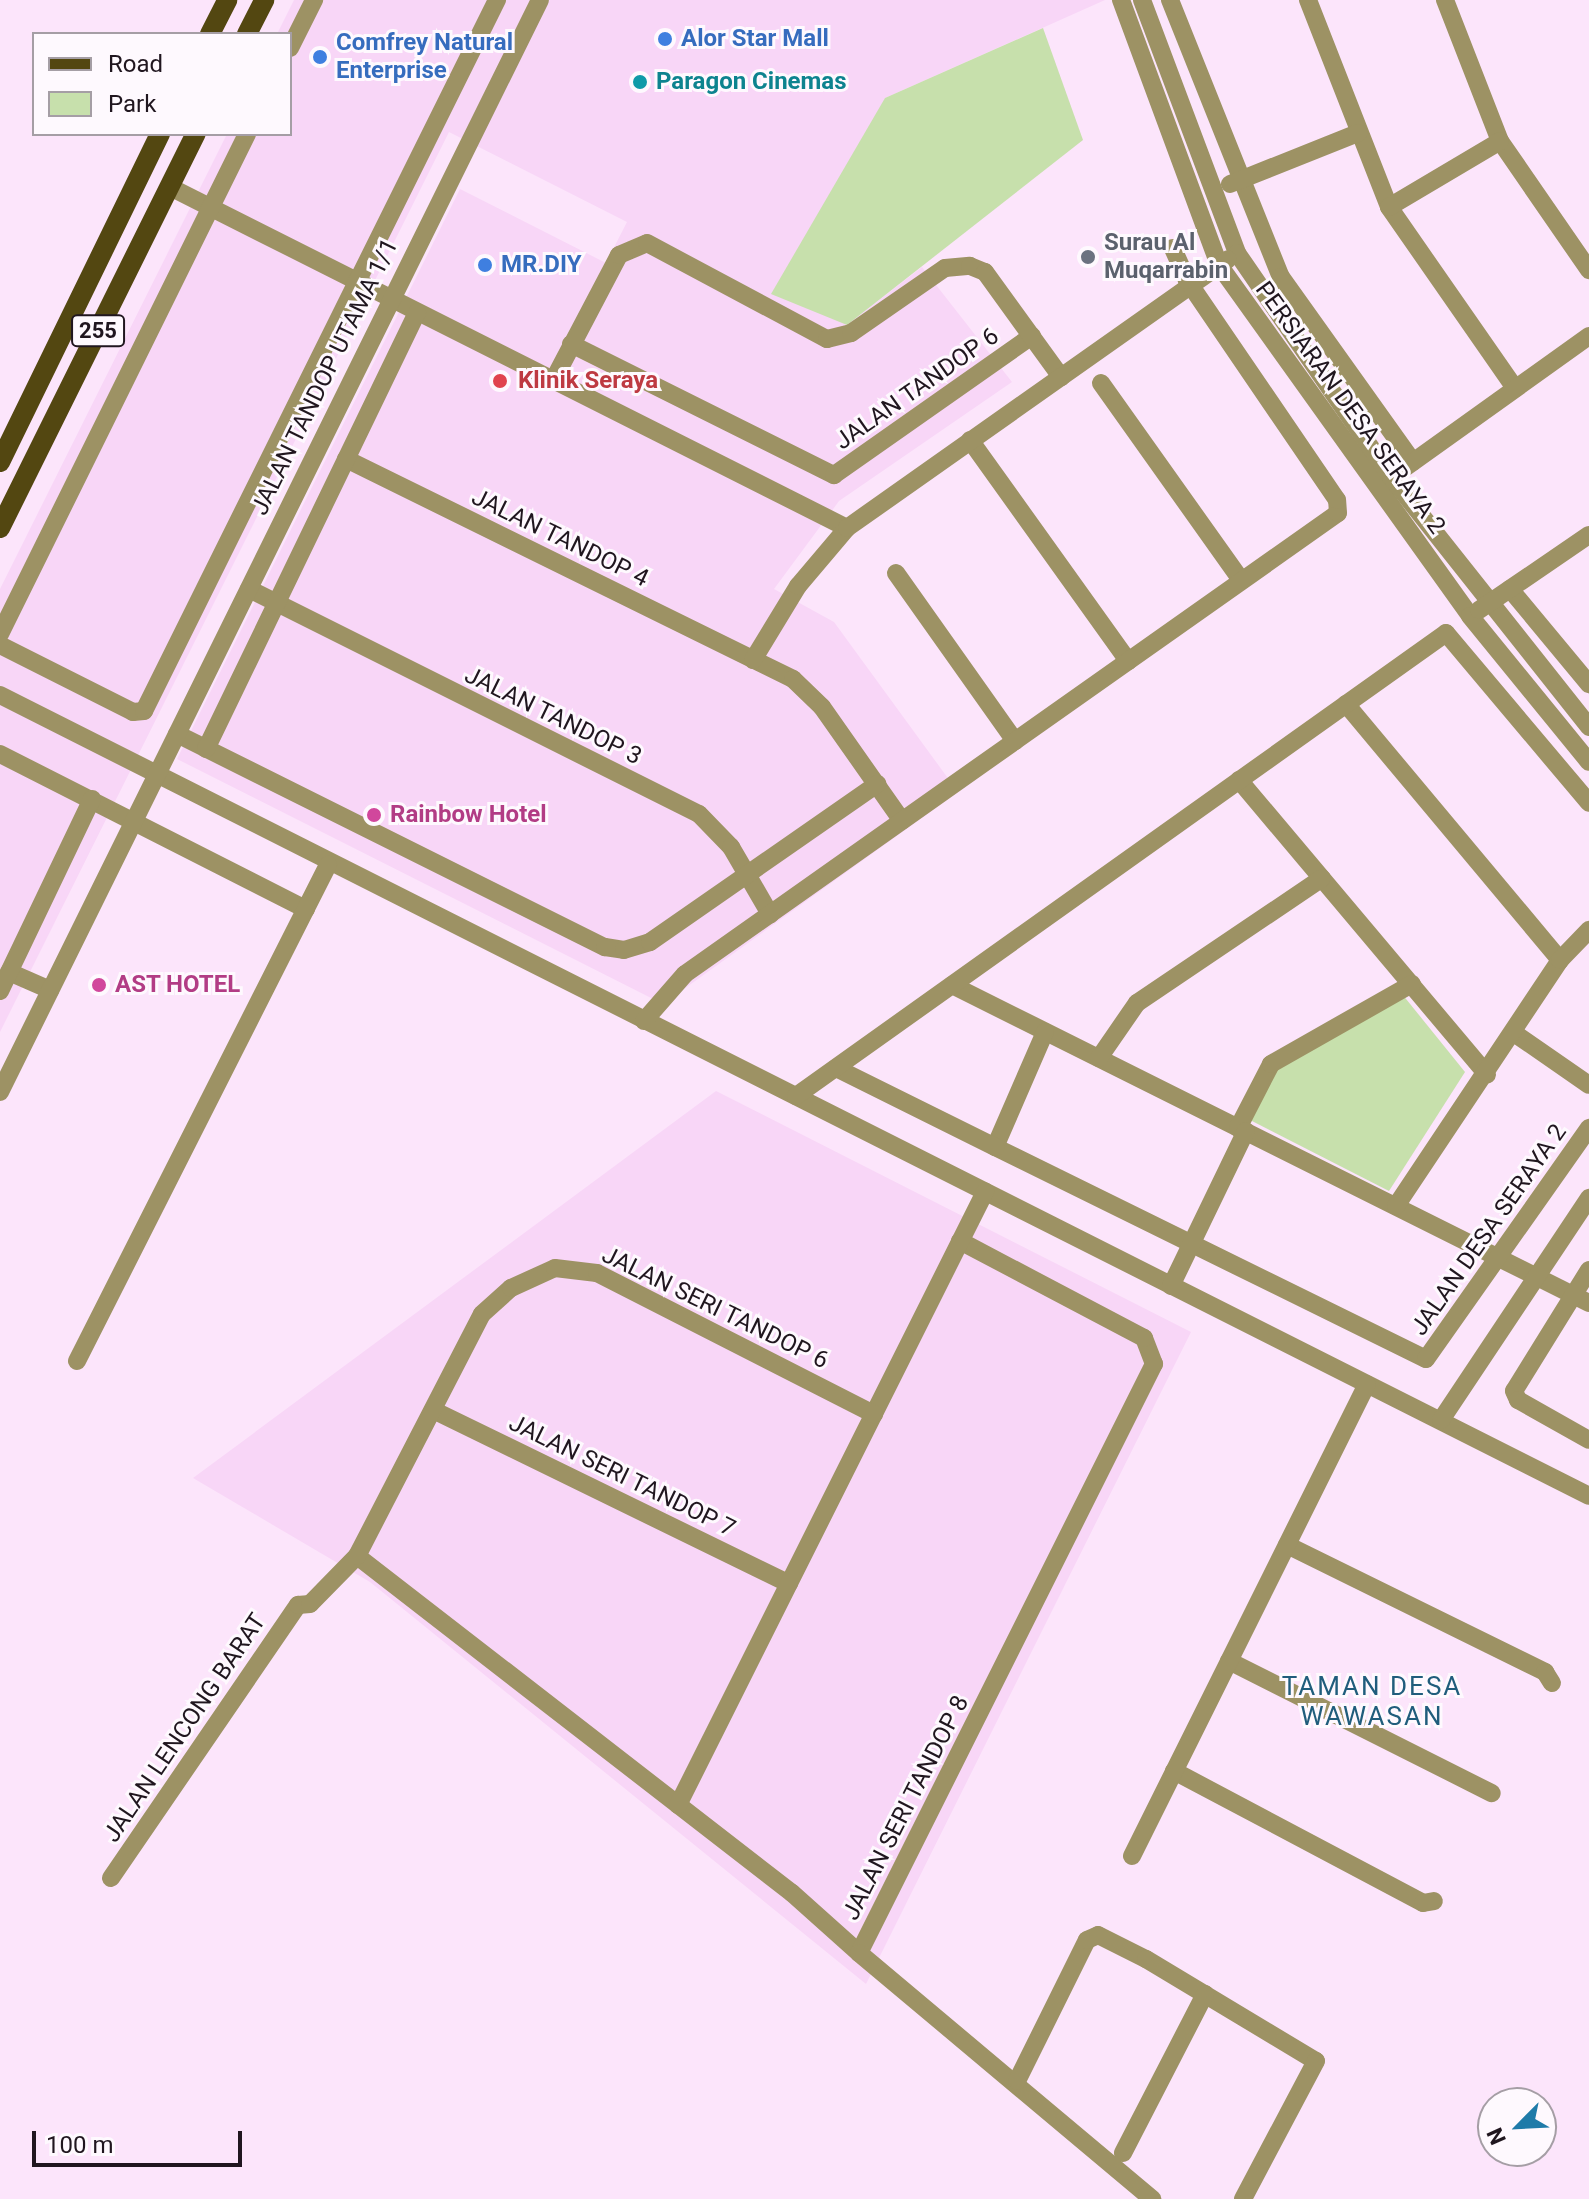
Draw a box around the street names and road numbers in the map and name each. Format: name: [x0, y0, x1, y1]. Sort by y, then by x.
street label: JALAN TANDOP UTAMA 1/1: [245, 234, 405, 520]
street label: PERSIARAN DESA SERAYA 2: [1249, 276, 1451, 540]
road number: 255: [70, 313, 126, 349]
street label: JALAN TANDOP 6: [829, 322, 1005, 456]
street label: JALAN TANDOP 4: [467, 483, 653, 593]
street label: JALAN TANDOP 3: [460, 661, 646, 771]
street label: JALAN DESA SERAYA 2: [1405, 1119, 1573, 1341]
street label: JALAN SERI TANDOP 6: [597, 1241, 833, 1375]
street label: JALAN SERI TANDOP 7: [504, 1409, 740, 1543]
street label: JALAN LENCONG BARAT: [98, 1608, 272, 1848]
street label: JALAN SERI TANDOP 8: [837, 1691, 975, 1925]

